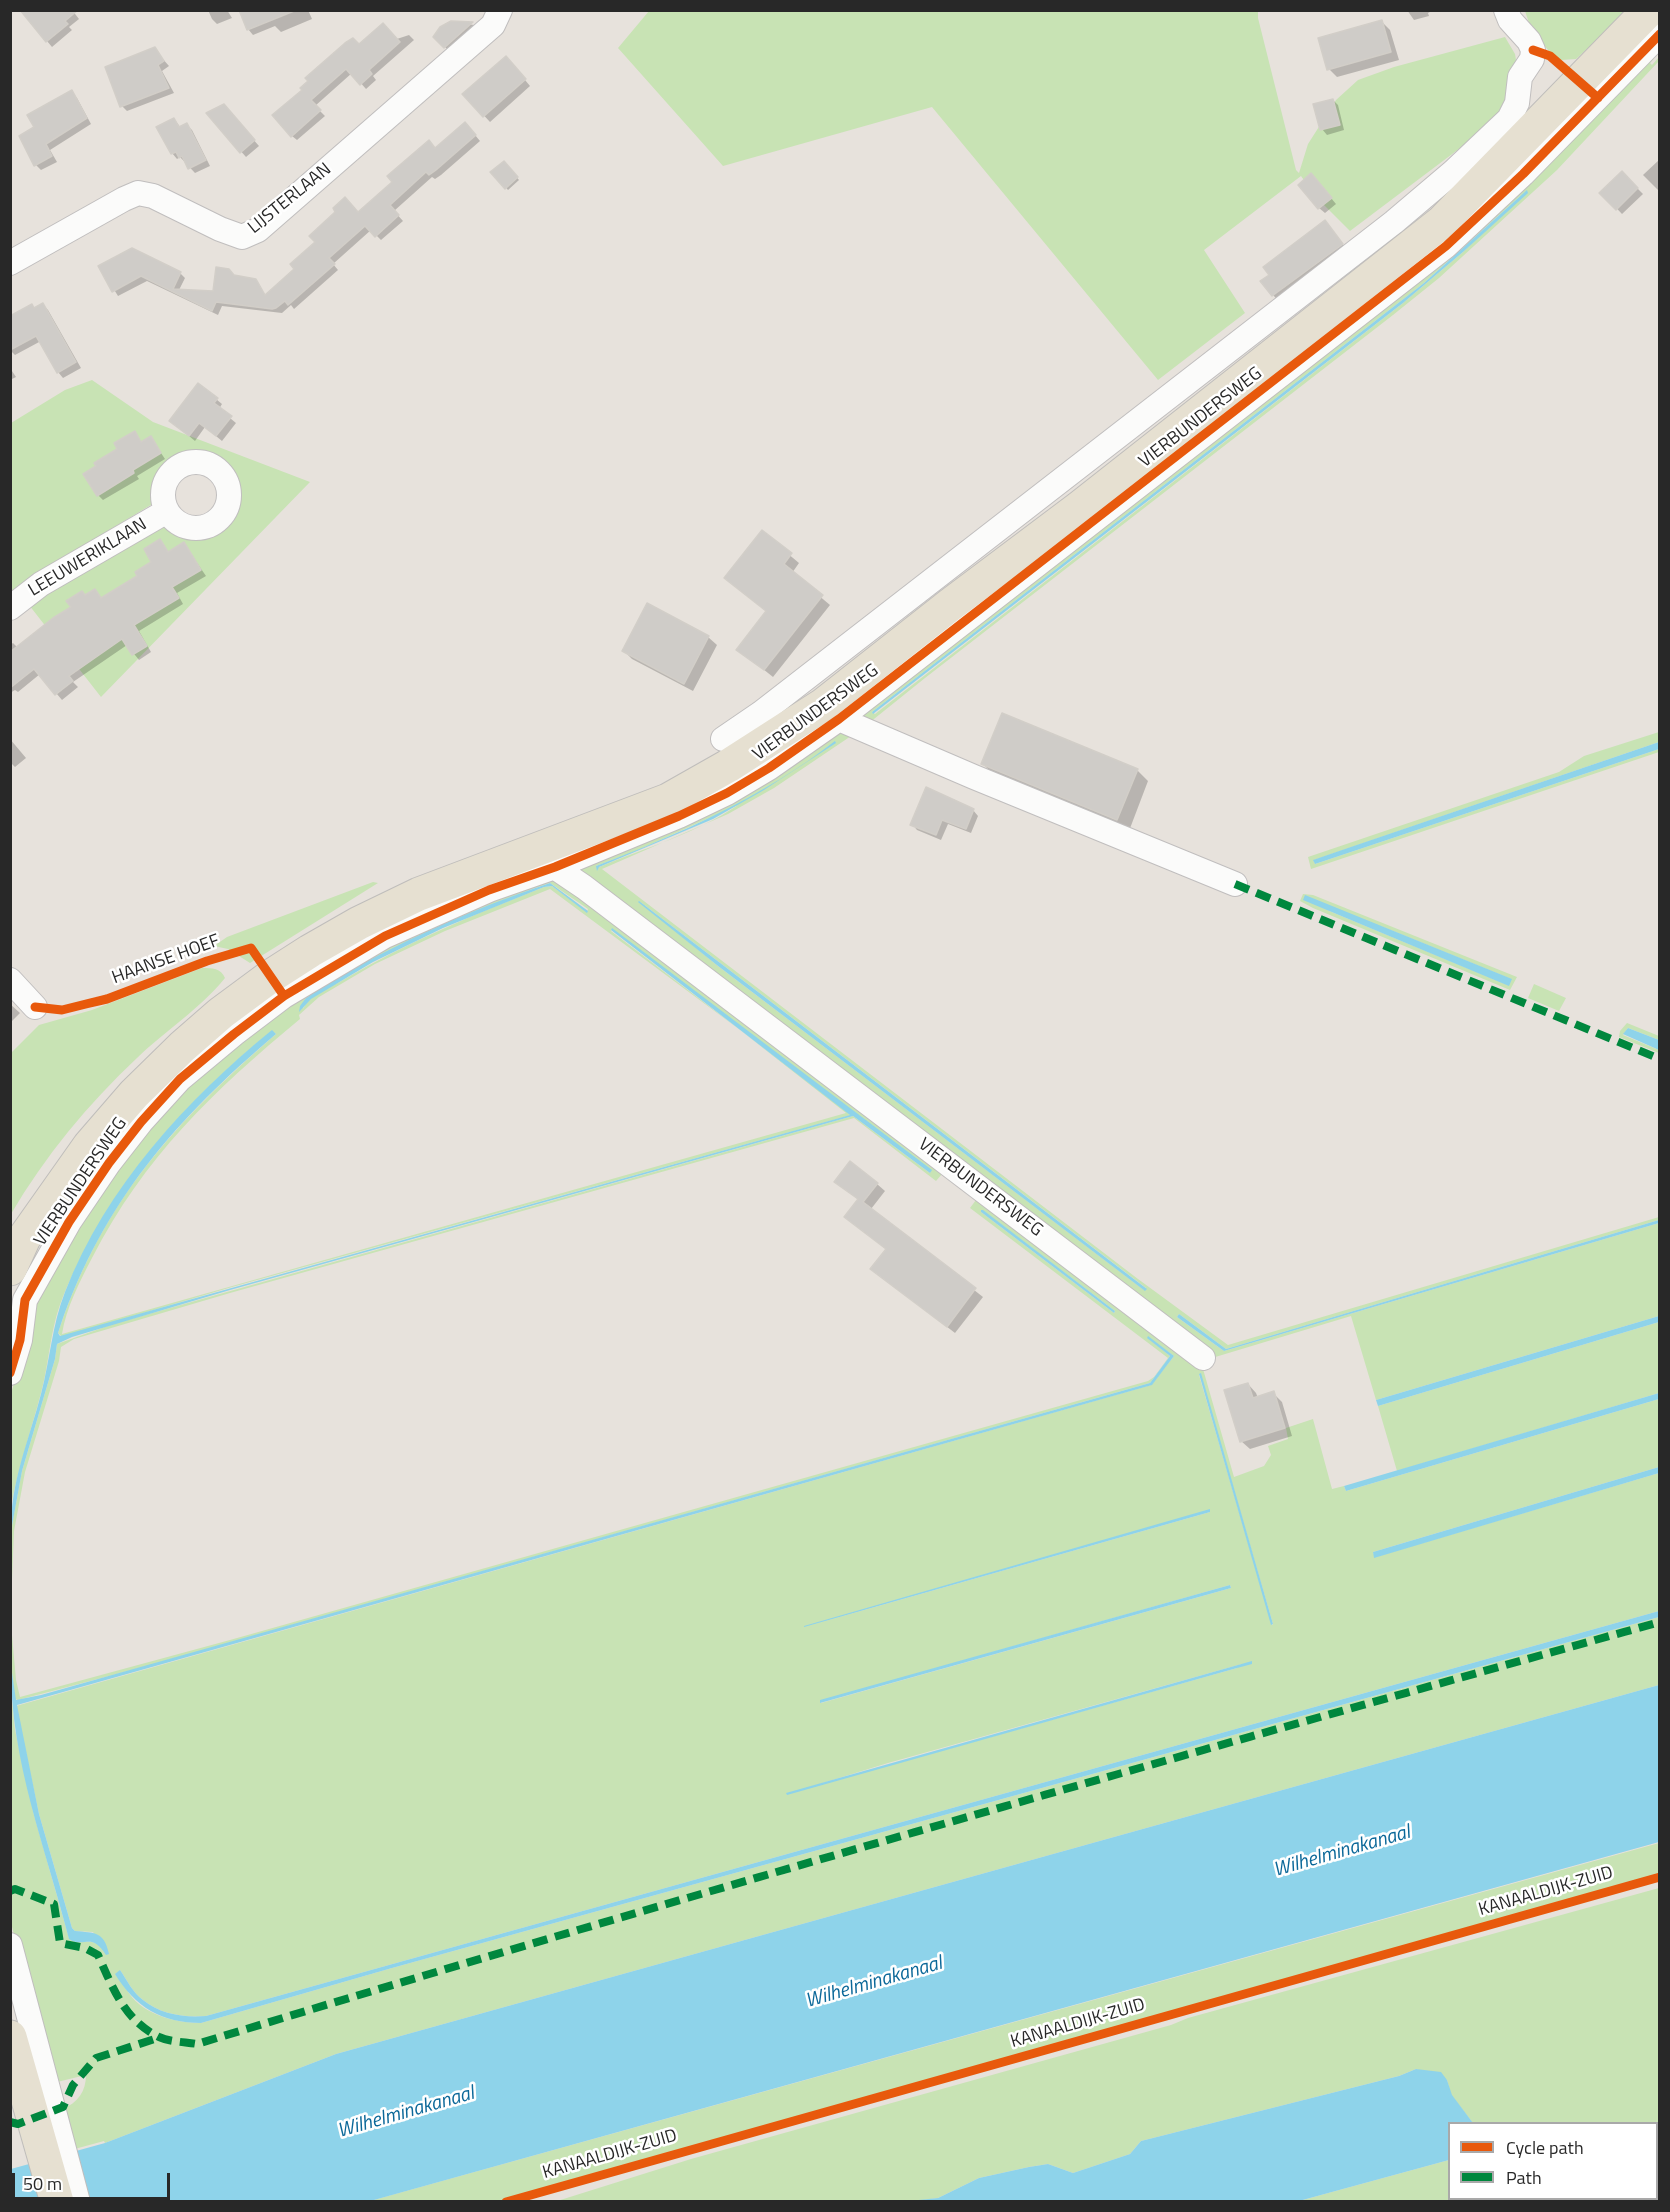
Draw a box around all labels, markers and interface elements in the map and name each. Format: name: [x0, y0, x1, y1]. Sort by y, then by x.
street label: LIJSTERLAAN: [244, 159, 336, 239]
street label: VIERBUNDERSWEG: [1135, 363, 1267, 473]
street label: LEEUWERIKLAAN: [25, 514, 151, 602]
street label: VIERBUNDERSWEG: [749, 660, 883, 766]
street label: HAANSE HOEF: [109, 931, 223, 989]
street label: VIERBUNDERSWEG: [30, 1114, 132, 1250]
street label: VIERBUNDERSWEG: [914, 1134, 1046, 1242]
water label: Wilhelminakanaal: [1271, 1821, 1413, 1883]
street label: KANAALDIJK-ZUID: [1476, 1863, 1616, 1921]
water label: Wilhelminakanaal: [803, 1952, 945, 2014]
street label: KANAALDIJK-ZUID: [1008, 1995, 1148, 2053]
water label: Wilhelminakanaal: [335, 2082, 477, 2144]
legend: [1448, 2122, 1658, 2200]
street label: KANAALDIJK-ZUID: [540, 2126, 680, 2184]
text: Cycle path: [1506, 2134, 1584, 2161]
scale bar: [15, 2161, 172, 2199]
text: Path: [1506, 2164, 1542, 2191]
text: 50 m: [23, 2170, 62, 2197]

